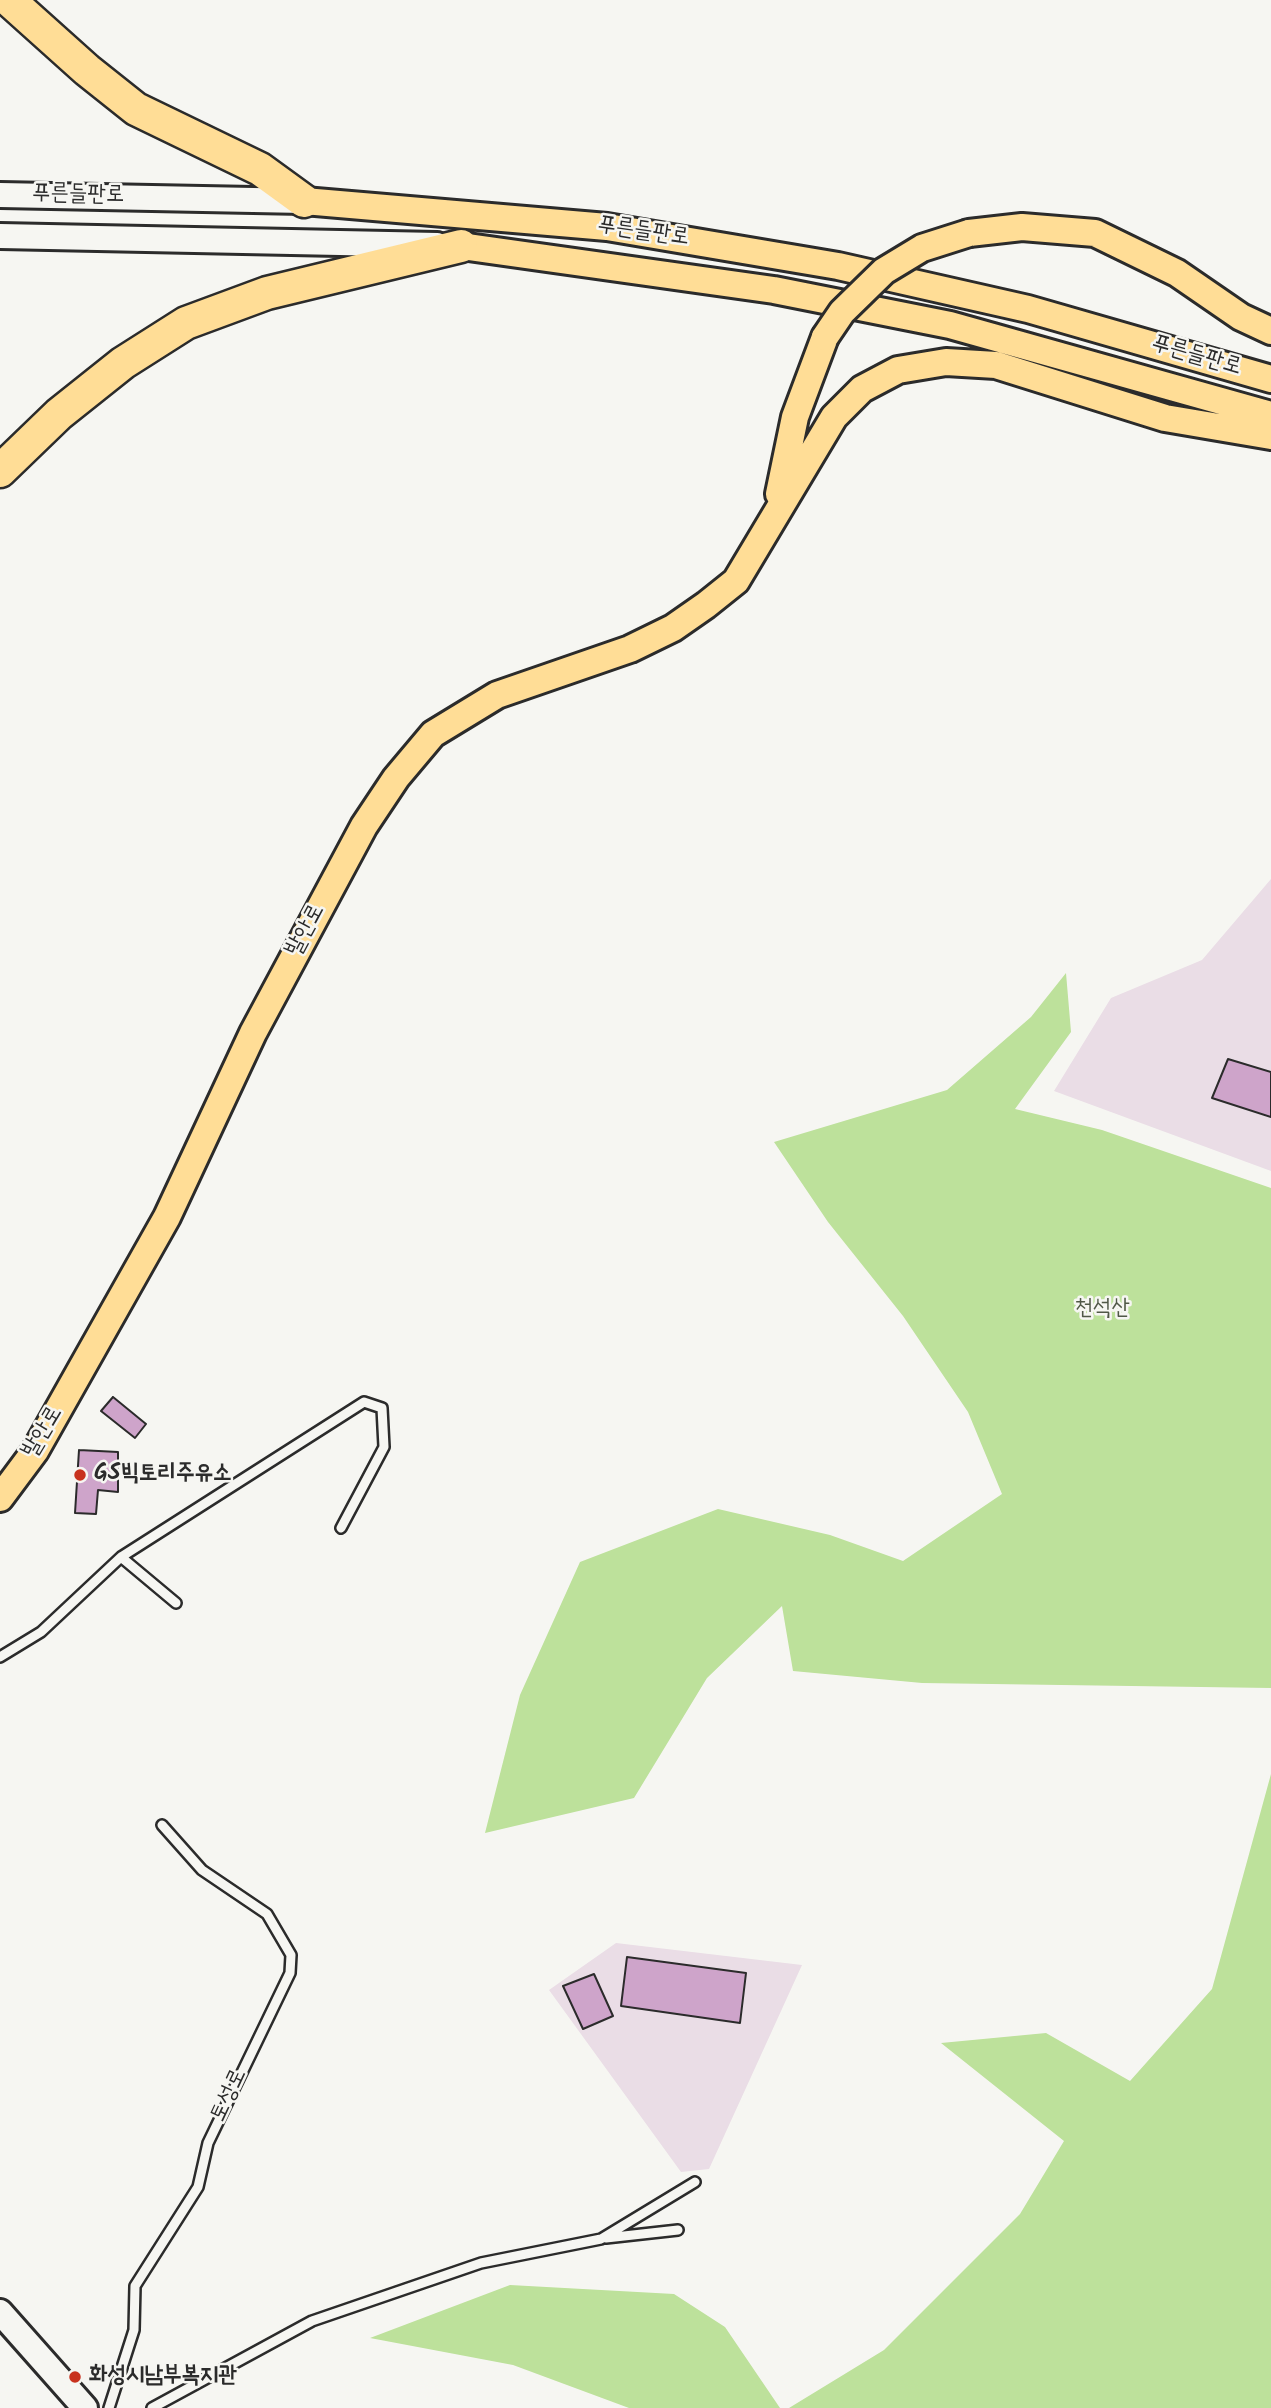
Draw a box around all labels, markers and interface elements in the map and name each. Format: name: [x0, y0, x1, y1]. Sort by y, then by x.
street label: 푸른들판로: [31, 181, 125, 211]
street label: 푸른들판로: [595, 213, 691, 253]
street label: 푸른들판로: [1148, 331, 1244, 383]
street label: 발안로: [282, 900, 332, 962]
park label: 천석산: [1074, 1296, 1130, 1324]
street label: 발안로: [18, 1402, 70, 1464]
place label: GS빅토리주유소: [94, 1461, 231, 1489]
marker: GS빅토리주유소: [72, 1467, 88, 1483]
street label: 토성로: [206, 2065, 254, 2127]
place label: 화성시남부복지관: [89, 2363, 237, 2391]
marker: 화성시남부복지관: [67, 2369, 83, 2385]

